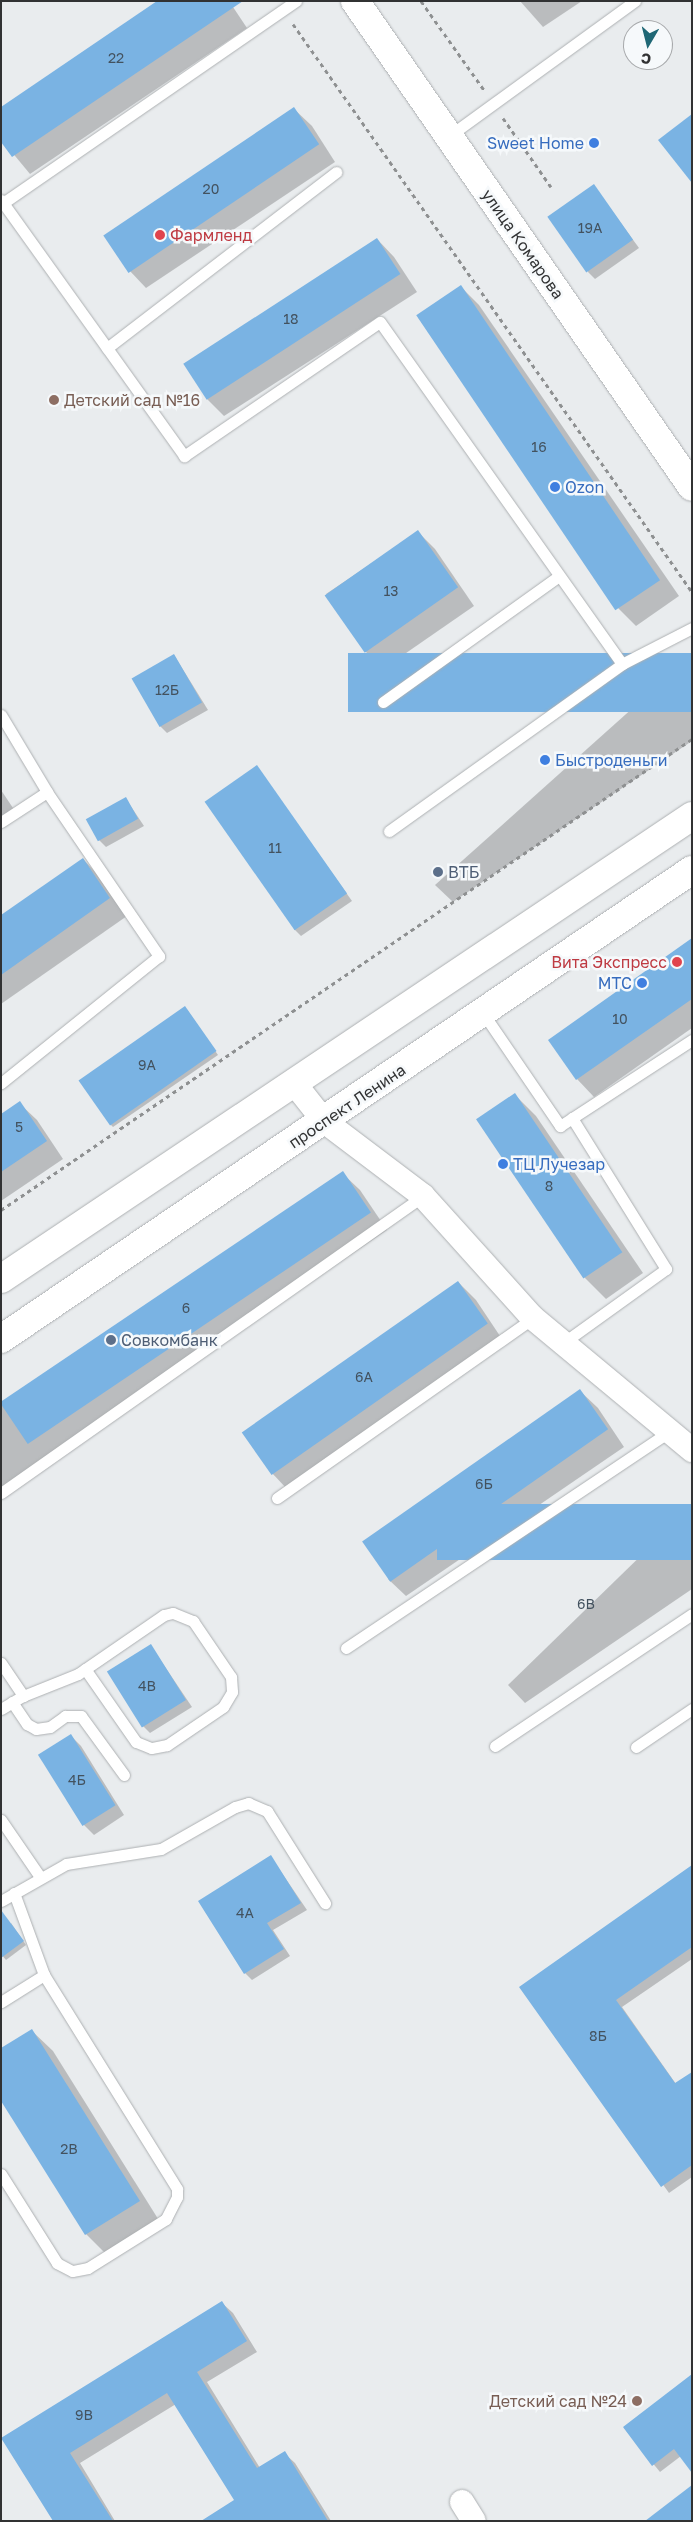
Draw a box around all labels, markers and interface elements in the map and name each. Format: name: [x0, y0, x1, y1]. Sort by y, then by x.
north arrow: [623, 20, 673, 70]
house number: 22: [108, 50, 124, 66]
text: С: [640, 50, 652, 68]
place label: Sweet Home: [487, 133, 584, 153]
marker: Sweet Home: [588, 137, 600, 149]
house number: 20: [203, 181, 219, 197]
street label: улица Комарова: [478, 185, 568, 303]
house number: 19А: [578, 220, 602, 236]
place label: Фармленд: [170, 225, 252, 245]
marker: Фармленд: [154, 229, 166, 241]
house number: 18: [283, 311, 299, 327]
place label: Детский сад №16: [64, 390, 200, 410]
marker: Детский сад №16: [48, 394, 60, 406]
house number: 16: [531, 439, 547, 455]
place label: Ozon: [565, 477, 604, 497]
marker: Ozon: [549, 481, 561, 493]
house number: 13: [384, 583, 398, 599]
house number: 12Б: [155, 682, 179, 698]
place label: Быстроденьги: [555, 750, 667, 770]
marker: Быстроденьги: [539, 754, 551, 766]
house number: 11: [268, 840, 282, 856]
place label: ВТБ: [448, 862, 479, 882]
marker: ВТБ: [432, 866, 444, 878]
place label: Вита Экспресс: [551, 952, 667, 972]
marker: Вита Экспресс: [671, 956, 683, 968]
place label: МТС: [598, 973, 632, 993]
marker: МТС: [636, 977, 648, 989]
house number: 10: [612, 1011, 628, 1027]
house number: 9А: [138, 1057, 156, 1073]
street label: проспект Ленина: [285, 1060, 409, 1152]
house number: 5: [15, 1119, 23, 1135]
place label: ТЦ Лучезар: [513, 1154, 605, 1174]
marker: ТЦ Лучезар: [497, 1158, 509, 1170]
house number: 8: [545, 1178, 553, 1194]
house number: 6: [182, 1300, 190, 1316]
place label: Совкомбанк: [121, 1330, 218, 1350]
marker: Совкомбанк: [105, 1334, 117, 1346]
house number: 6А: [355, 1369, 373, 1385]
house number: 6Б: [475, 1476, 493, 1492]
house number: 6В: [577, 1596, 595, 1612]
house number: 4В: [138, 1678, 156, 1694]
house number: 4Б: [68, 1772, 86, 1788]
house number: 4А: [236, 1905, 254, 1921]
house number: 8Б: [589, 2028, 607, 2044]
house number: 2В: [60, 2141, 78, 2157]
place label: Детский сад №24: [489, 2391, 627, 2411]
marker: Детский сад №24: [631, 2395, 643, 2407]
house number: 9В: [75, 2407, 93, 2423]

